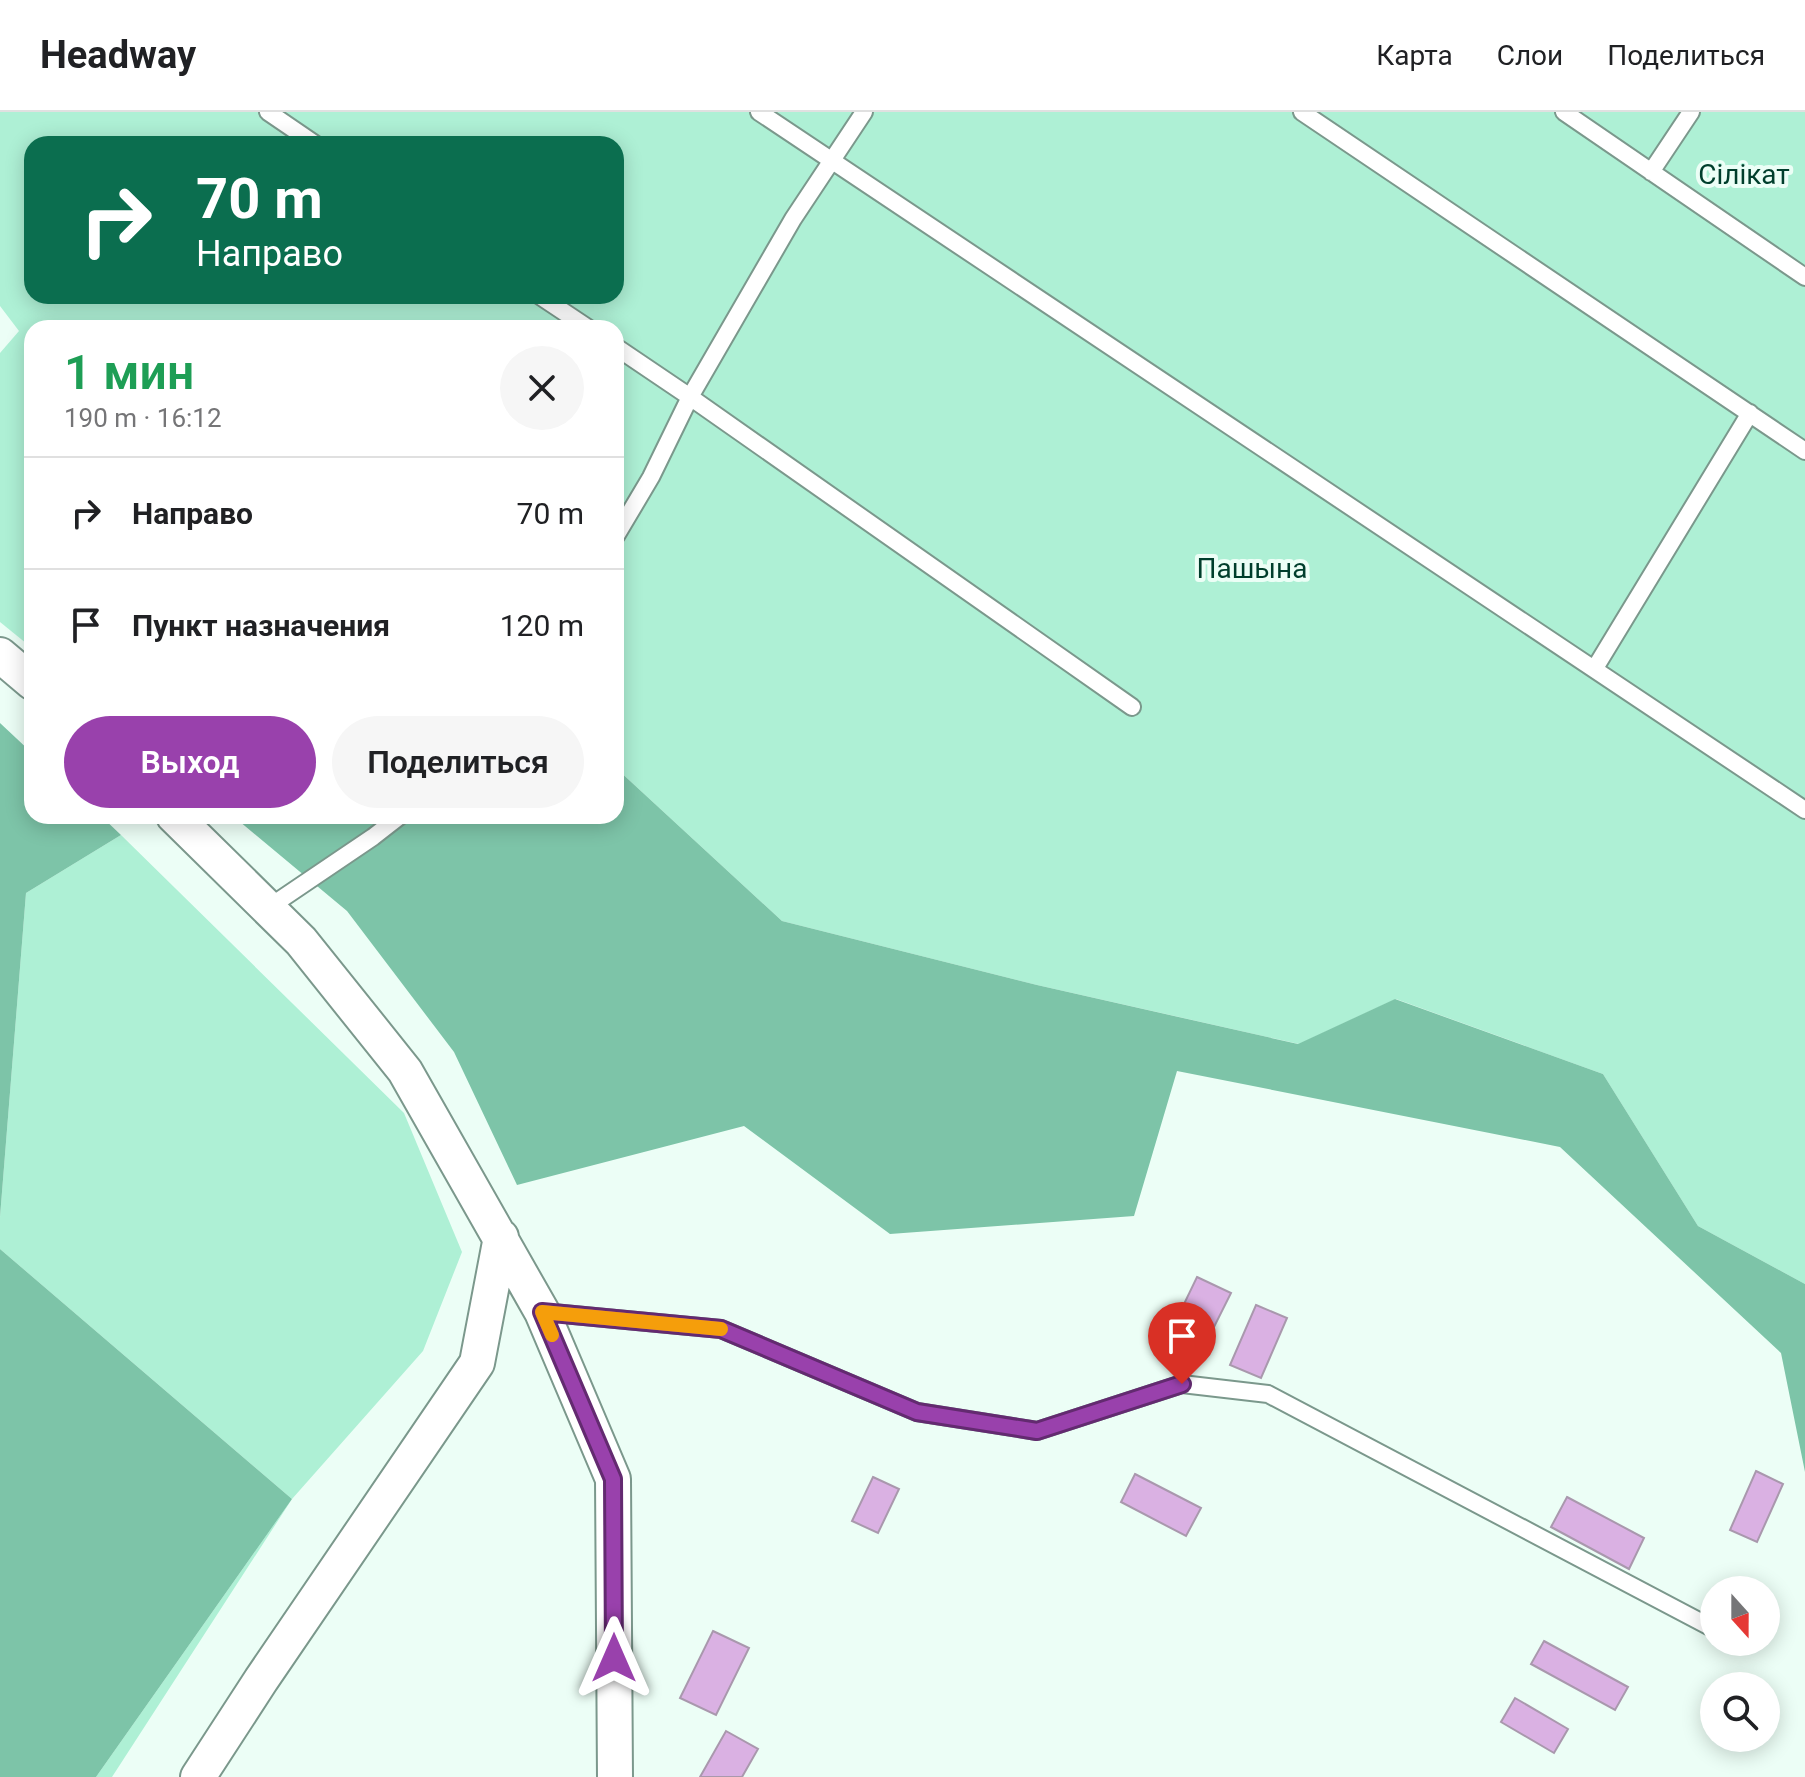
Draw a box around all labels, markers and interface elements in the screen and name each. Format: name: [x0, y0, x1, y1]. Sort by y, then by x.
text: Headway: [40, 33, 196, 77]
text: Карта: [1376, 39, 1453, 72]
text: Слои: [1497, 39, 1563, 72]
text: Поделиться: [1607, 39, 1765, 72]
park label: Сілікат: [1698, 158, 1790, 191]
text: 70 m: [196, 166, 323, 232]
icon: right: [64, 168, 168, 272]
text: Направо: [196, 233, 343, 275]
text: 1 мин: [64, 344, 194, 401]
button: close: [500, 346, 584, 430]
text: 190 m · 16:12: [64, 403, 222, 433]
icon: right: [64, 491, 108, 535]
text: Направо: [132, 496, 253, 531]
text: 70 m: [517, 496, 584, 531]
park label: Пашына: [1197, 552, 1307, 585]
icon: arrive: [64, 603, 108, 647]
text: Пункт назначения: [132, 608, 390, 643]
text: 120 m: [500, 608, 584, 643]
button: Выход: [64, 716, 316, 808]
button: Поделиться: [332, 716, 584, 808]
pin: [1148, 1302, 1216, 1384]
icon: arrive: [1160, 1314, 1204, 1358]
north arrow: [1700, 1576, 1780, 1656]
map controls: [1700, 1576, 1780, 1752]
position arrow: [572, 1616, 656, 1700]
button: search: [1700, 1672, 1780, 1752]

